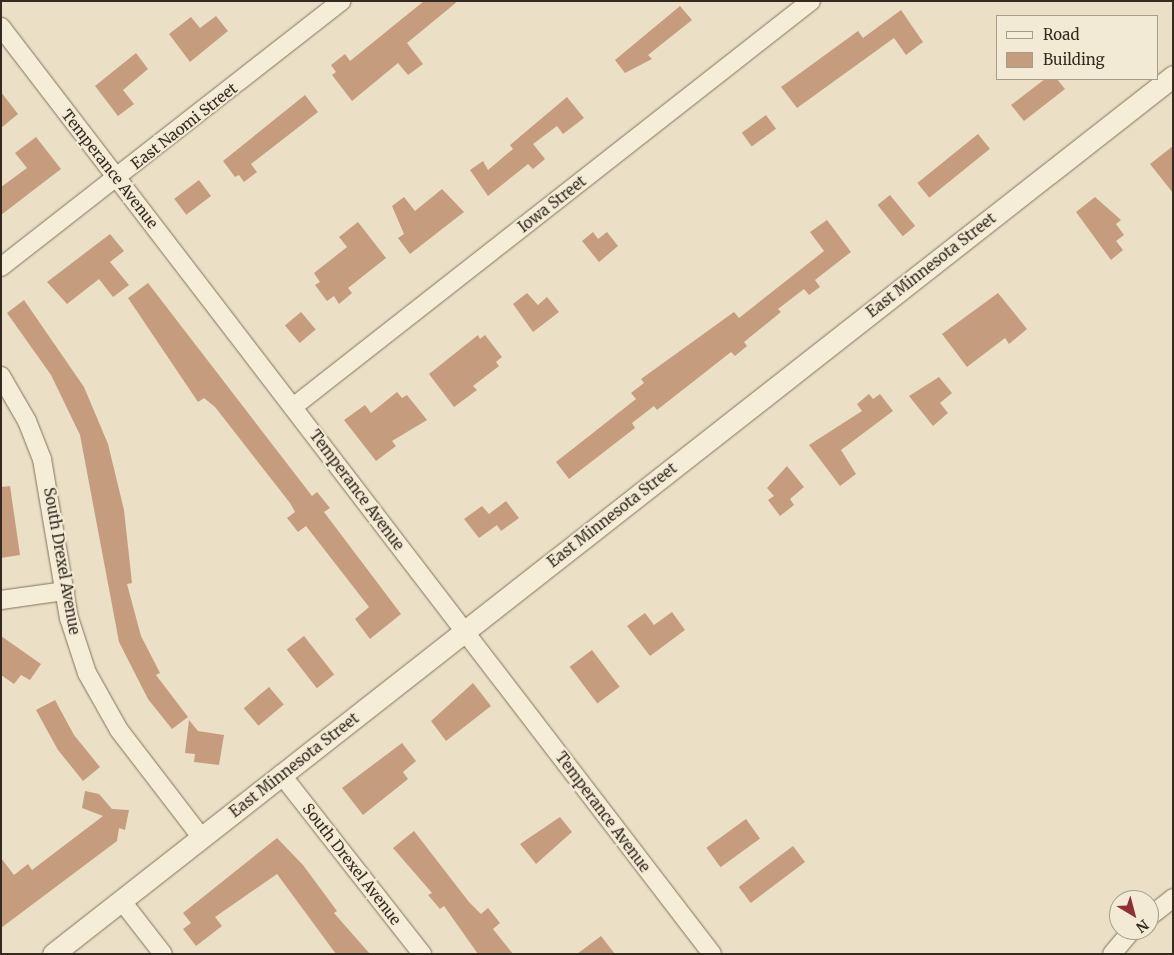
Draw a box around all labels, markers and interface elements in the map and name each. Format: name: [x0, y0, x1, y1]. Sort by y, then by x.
legend: [996, 15, 1159, 80]
text: Road: [1043, 25, 1079, 44]
text: Building: [1043, 50, 1105, 69]
street label: East Naomi Street: [127, 79, 241, 173]
street label: Temperance Avenue: [58, 106, 162, 232]
street label: Iowa Street: [515, 172, 589, 236]
street label: East Minnesota Street: [863, 209, 999, 321]
street label: Temperance Avenue: [306, 426, 408, 554]
street label: East Minnesota Street: [544, 459, 680, 571]
street label: South Drexel Avenue: [40, 486, 84, 636]
street label: East Minnesota Street: [226, 709, 362, 821]
street label: Temperance Avenue: [552, 748, 654, 876]
street label: South Drexel Avenue: [299, 800, 405, 928]
north arrow: [1109, 890, 1159, 940]
text: N: [1133, 916, 1152, 937]

